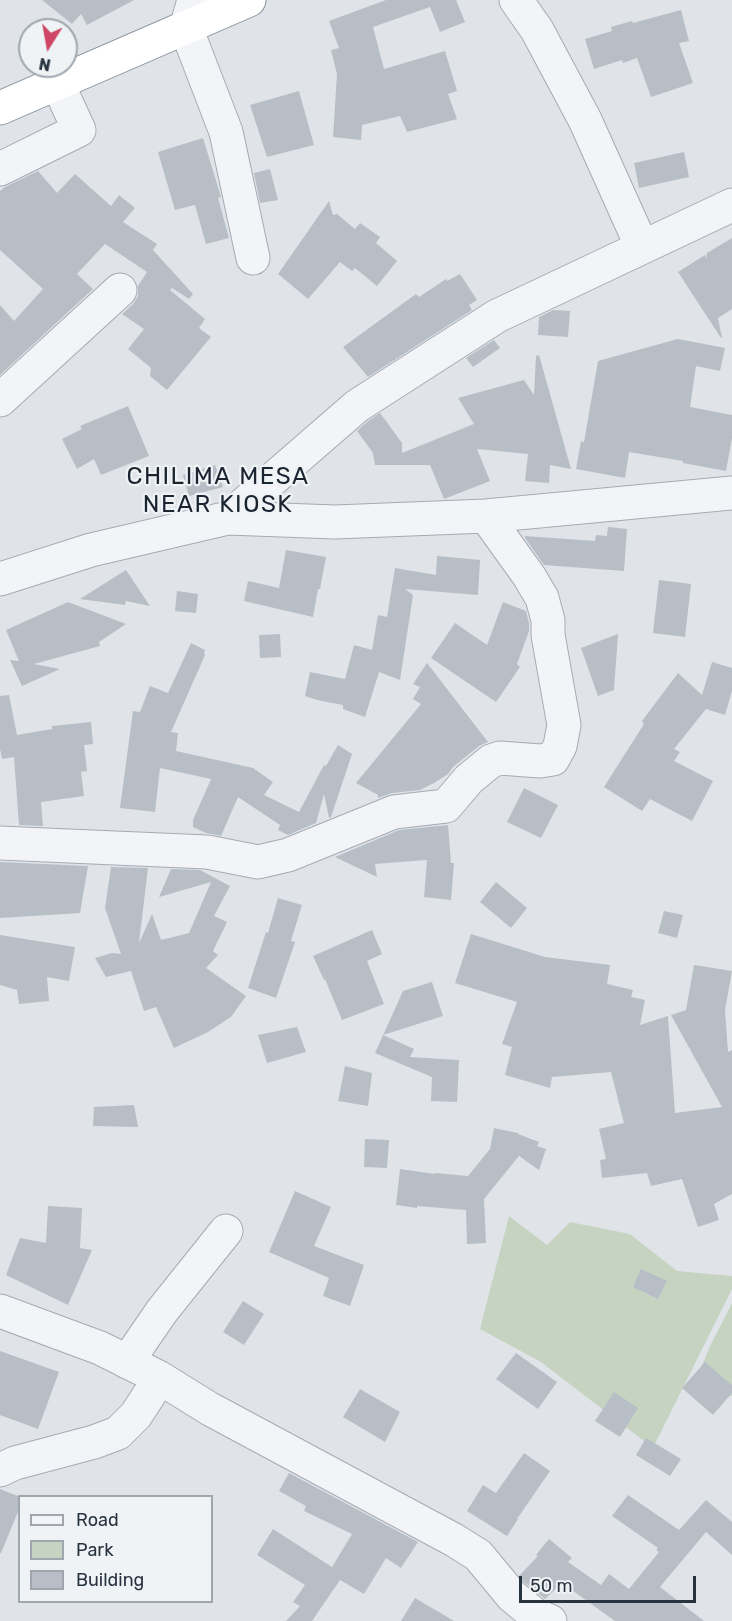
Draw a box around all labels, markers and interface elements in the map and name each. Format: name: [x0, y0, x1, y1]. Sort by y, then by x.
north arrow: [18, 18, 78, 78]
text: N: [37, 54, 52, 75]
district label: CHILIMA MESA NEAR KIOSK: [126, 463, 310, 519]
legend: [18, 1495, 213, 1603]
text: Road: [76, 1509, 119, 1531]
text: Park: [76, 1539, 113, 1561]
scale bar: [522, 1564, 699, 1602]
text: Building: [76, 1569, 144, 1591]
text: 50 m: [530, 1575, 573, 1597]

